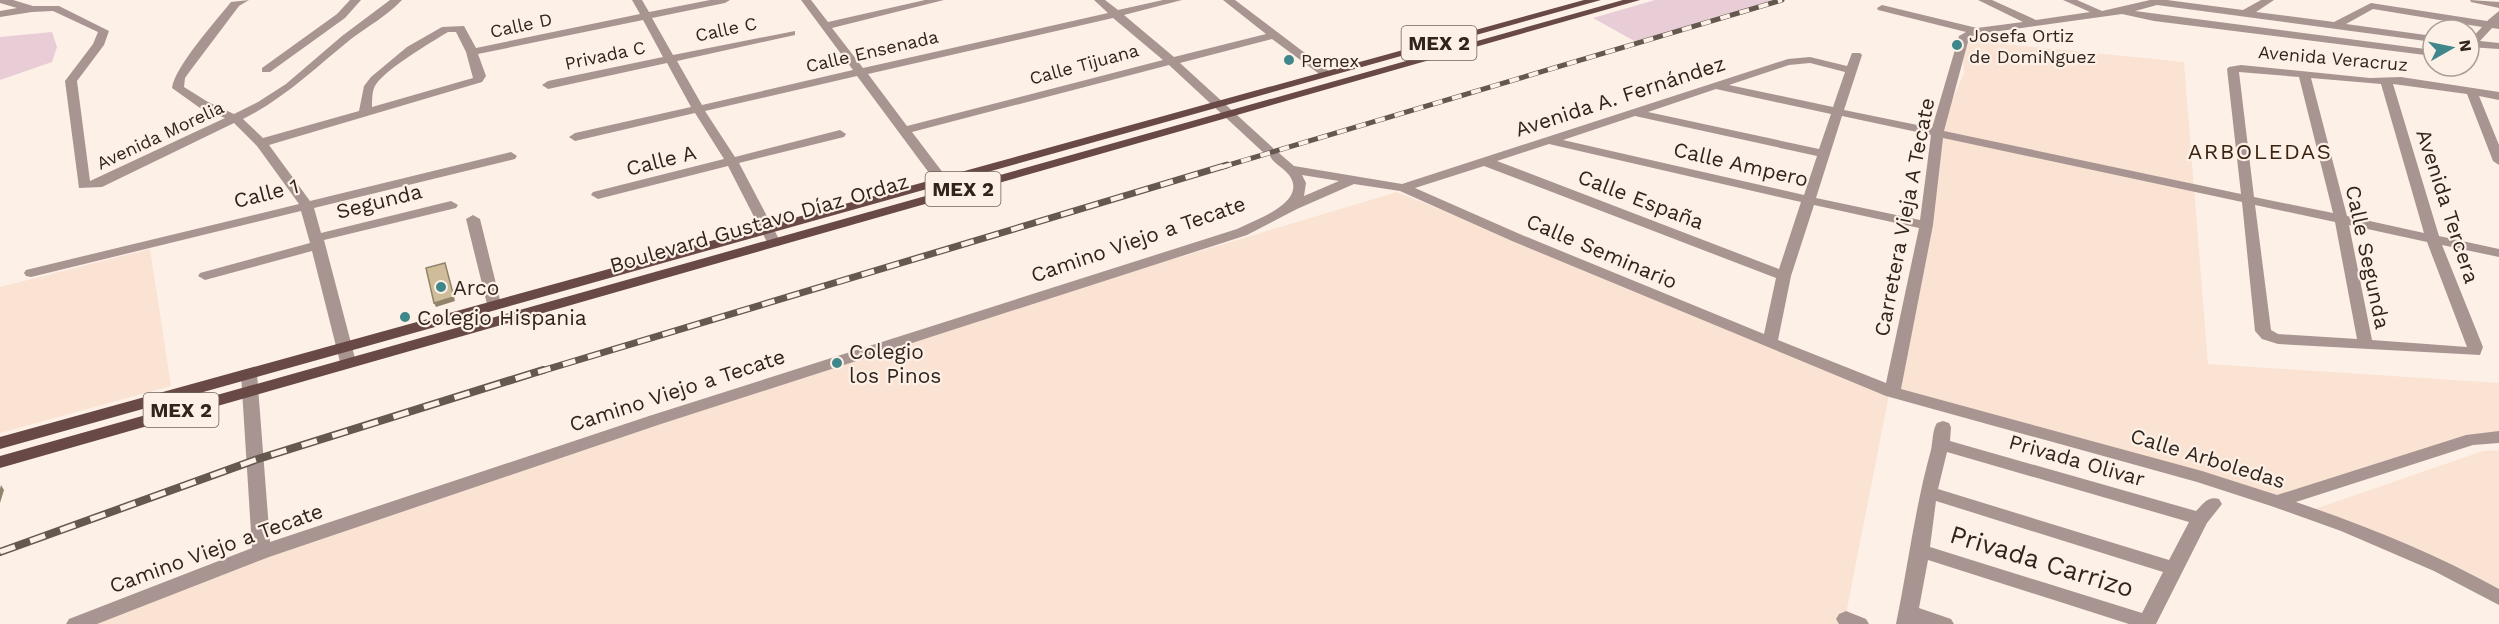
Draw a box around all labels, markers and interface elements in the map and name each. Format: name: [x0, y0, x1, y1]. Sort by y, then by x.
street label: Calle D: [488, 8, 554, 42]
street label: Calle C: [693, 12, 759, 46]
north arrow: [2421, 18, 2481, 78]
place label: Josefa Ortiz de DomiNguez: [1969, 25, 2096, 67]
street label: Calle Ensenada: [804, 26, 940, 76]
road number: MEX 2: [1402, 26, 1476, 60]
street label: Privada C: [563, 36, 647, 74]
marker: Josefa Ortiz de DomiNguez: [1950, 38, 1964, 52]
text: N: [2455, 38, 2476, 53]
street label: Calle Tijuana: [1027, 39, 1141, 89]
street label: Avenida Veracruz: [2257, 41, 2409, 75]
place label: Pemex: [1301, 50, 1359, 71]
street label: Avenida A. Fernández: [1512, 50, 1728, 142]
marker: Pemex: [1282, 53, 1296, 67]
street label: Carretera Vieja A Tecate: [1869, 95, 1939, 339]
street label: Avenida Morelia: [93, 96, 227, 174]
street label: Avenida Tercera: [2411, 126, 2485, 286]
street label: Calle Ampero: [1671, 136, 1811, 192]
street label: Calle A: [623, 139, 699, 181]
district label: ARBOLEDAS: [2188, 139, 2332, 164]
street label: Calle España: [1575, 164, 1708, 235]
street label: Boulevard Gustavo Díaz Ordaz: [607, 168, 911, 278]
road number: MEX 2: [926, 172, 1000, 206]
street label: Calle 1: [231, 173, 301, 213]
street label: Segunda: [333, 178, 425, 224]
street label: Calle Segunda: [2341, 183, 2395, 331]
street label: Camino Viejo a Tecate: [1027, 191, 1249, 287]
street label: Calle Seminario: [1523, 208, 1681, 294]
place label: Arco: [453, 275, 499, 300]
marker: Arco: [434, 280, 448, 294]
place label: Colegio Hispania: [417, 305, 587, 330]
marker: Colegio Hispania: [398, 310, 412, 324]
place label: Colegio los Pinos: [849, 339, 941, 388]
street label: Camino Viejo a Tecate: [566, 343, 788, 437]
marker: Colegio los Pinos: [830, 356, 844, 370]
road number: MEX 2: [144, 393, 219, 427]
street label: Calle Arboledas: [2128, 423, 2288, 493]
street label: Privada Olivar: [2006, 429, 2148, 491]
street label: Camino Viejo a Tecate: [106, 498, 326, 598]
street label: Privada Carrizo: [1947, 519, 2137, 603]

